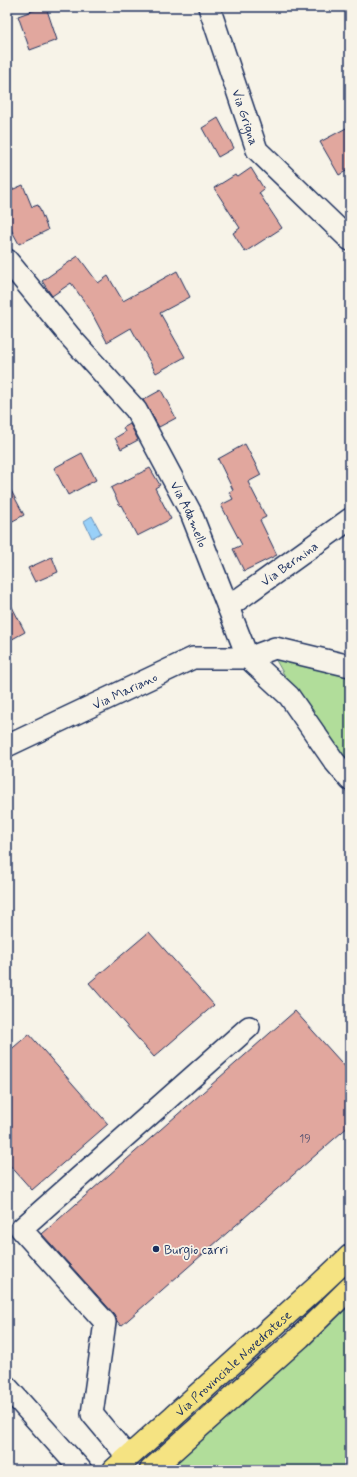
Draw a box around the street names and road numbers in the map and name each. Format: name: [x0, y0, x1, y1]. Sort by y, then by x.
street label: Via Grigna: [227, 87, 262, 148]
street label: Via Adamello: [166, 479, 211, 550]
street label: Via Bernina: [258, 538, 322, 591]
street label: Via Mariano: [90, 669, 160, 714]
street label: Via Provinciale Novedratese: [172, 1307, 296, 1421]

